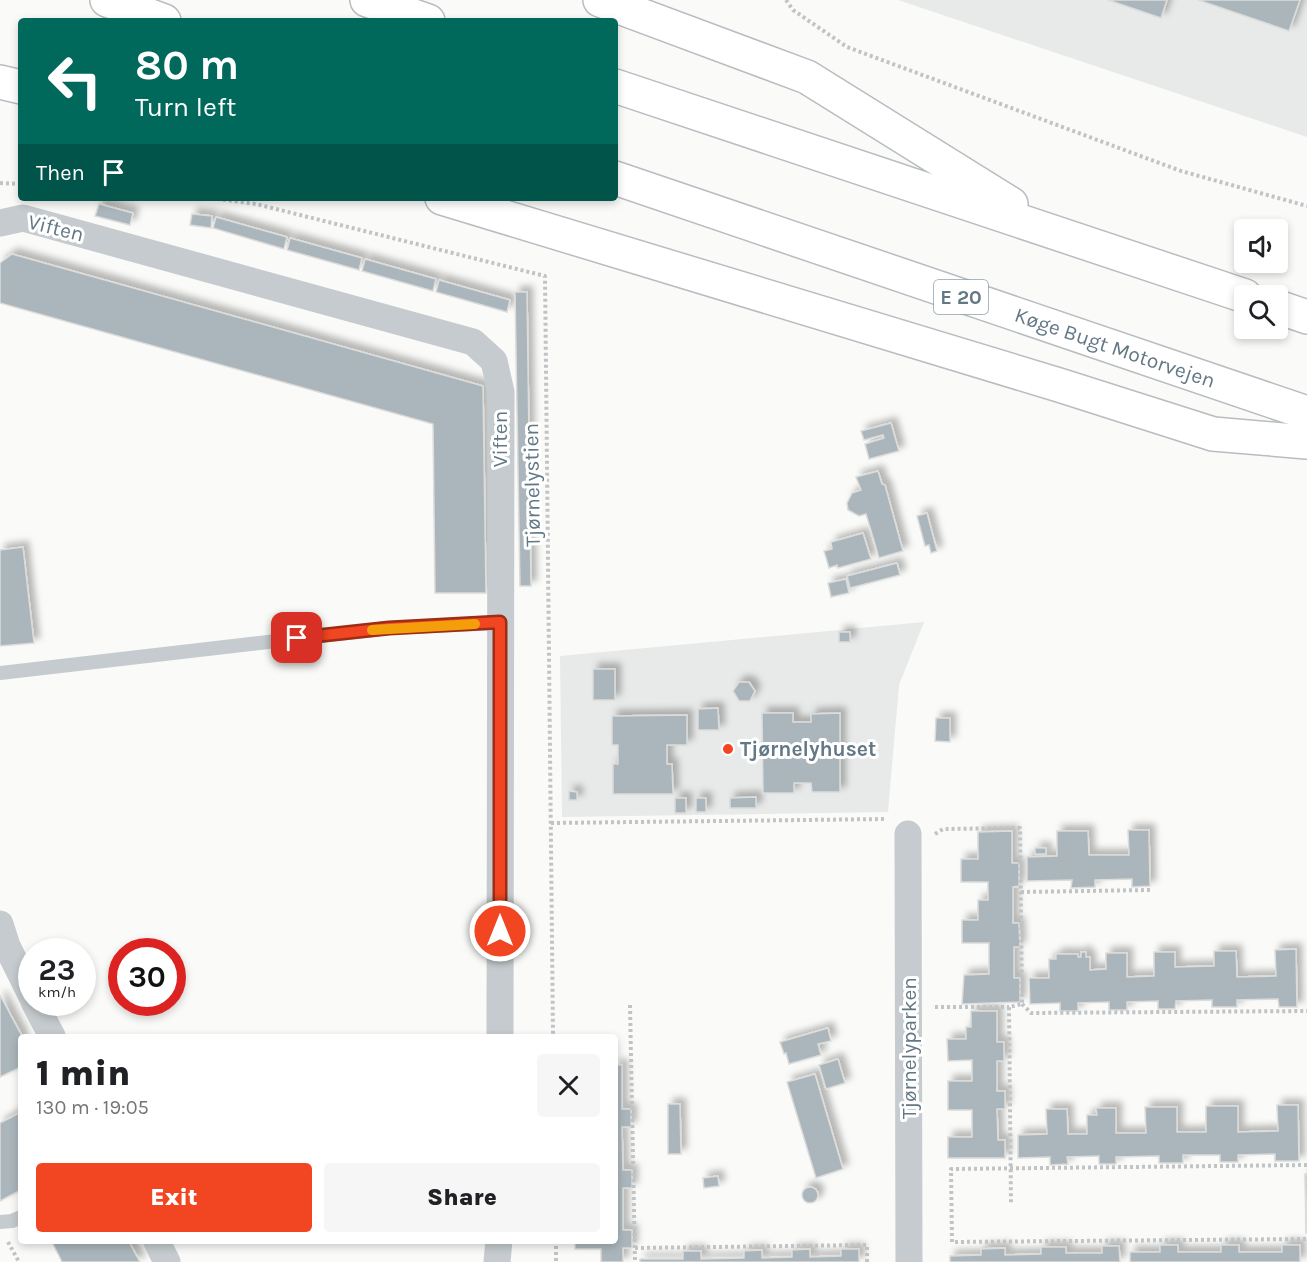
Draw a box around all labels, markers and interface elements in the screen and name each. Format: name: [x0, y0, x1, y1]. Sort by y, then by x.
text: 80 m: [135, 40, 239, 90]
icon: left: [36, 42, 114, 120]
text: Turn left: [135, 91, 236, 123]
icon: arrive: [97, 156, 130, 189]
text: Then: [36, 160, 85, 186]
street label: Viften: [26, 210, 86, 246]
map controls: [1234, 219, 1288, 339]
button: sound: [1234, 219, 1288, 273]
road number: E 20: [934, 280, 988, 314]
button: search: [1234, 285, 1288, 339]
street label: Køge Bugt Motorvejen: [1012, 303, 1218, 393]
street label: Viften: [488, 411, 512, 467]
street label: Tjørnelystien: [519, 423, 545, 547]
pin: [271, 612, 322, 663]
icon: arrive: [280, 621, 313, 654]
place label: Tjørnelyhuset: [740, 737, 876, 761]
marker: Tjørnelyhuset: [721, 742, 735, 756]
position arrow: [468, 899, 532, 963]
speed limit sign: 30: [108, 938, 186, 1016]
text: 23: [39, 952, 75, 988]
street label: Tjørnelyparken: [897, 977, 921, 1119]
text: km/h: [38, 983, 76, 1001]
text: 1 min: [36, 1052, 130, 1094]
button: close: [537, 1054, 600, 1117]
text: 130 m · 19:05: [36, 1096, 149, 1119]
button: Exit: [36, 1163, 312, 1232]
button: Share: [324, 1163, 600, 1232]

